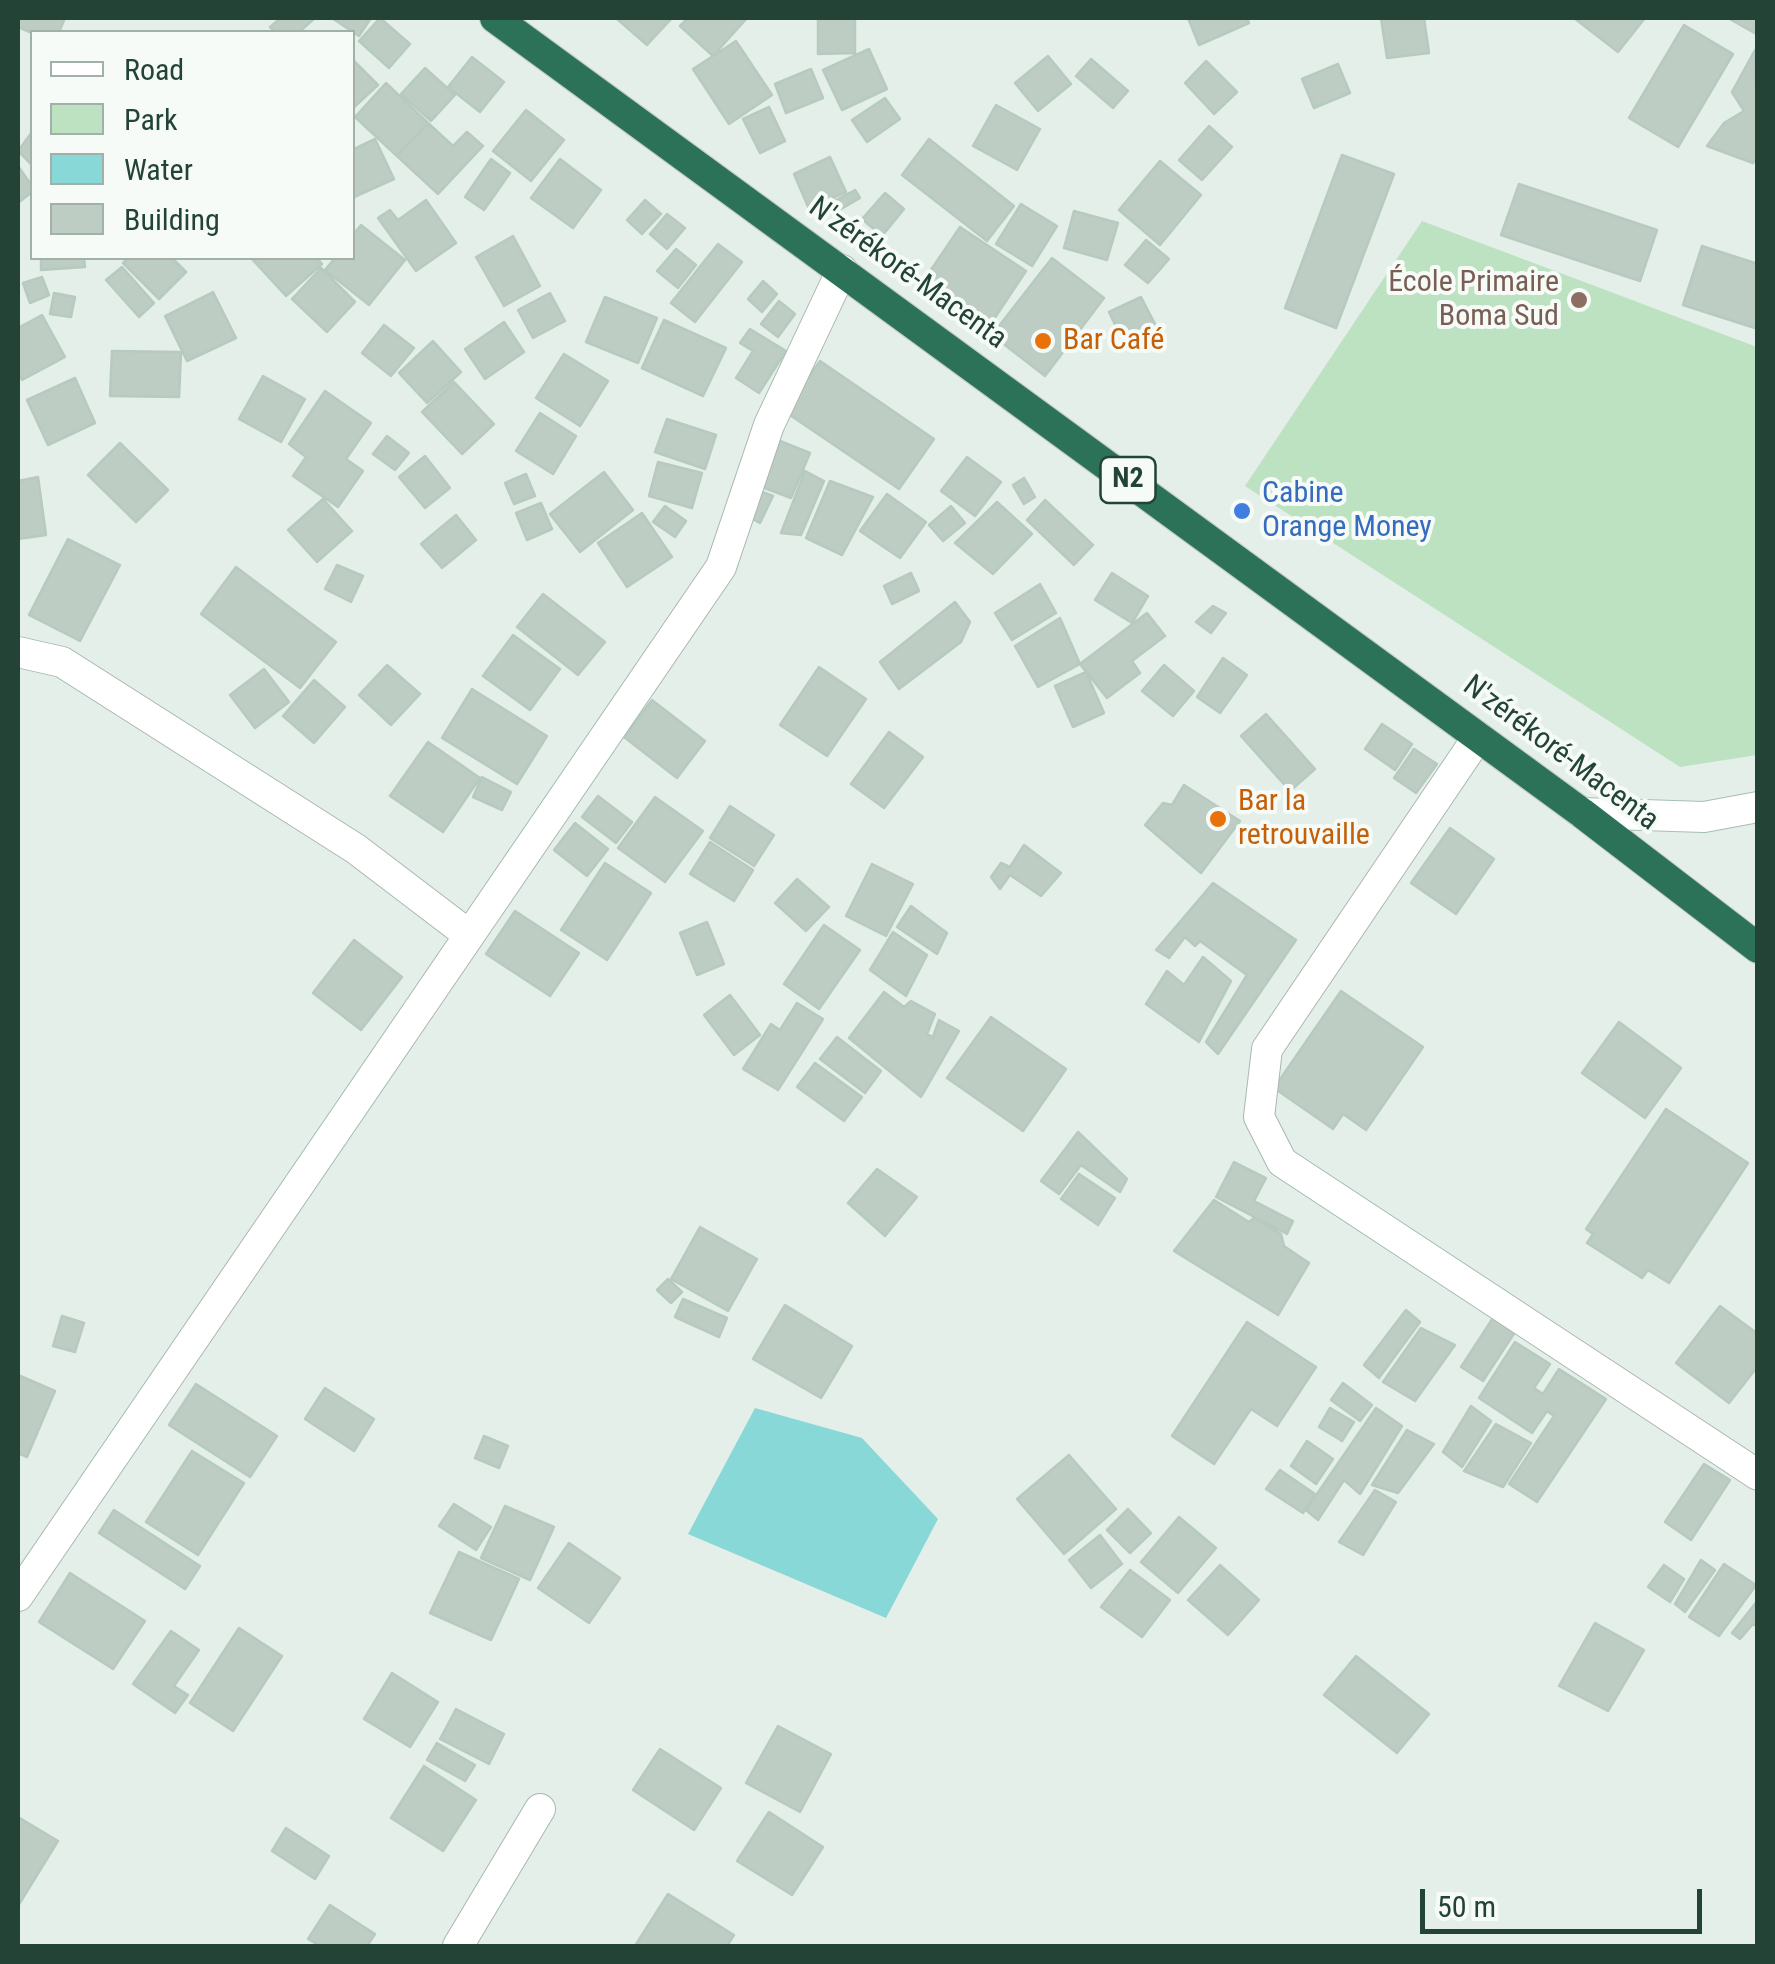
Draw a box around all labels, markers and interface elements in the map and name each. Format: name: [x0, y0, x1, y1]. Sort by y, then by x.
legend: [30, 30, 355, 260]
text: Road: [124, 52, 184, 87]
text: Park: [124, 102, 178, 137]
text: Water: [124, 152, 193, 187]
street label: N'zérékoré-Macenta: [801, 190, 1013, 358]
text: Building: [124, 202, 220, 237]
place label: École Primaire Boma Sud: [1388, 265, 1559, 336]
marker: École Primaire Boma Sud: [1568, 289, 1590, 311]
place label: Bar Café: [1063, 323, 1164, 359]
marker: Bar Café: [1032, 330, 1054, 352]
road number: N2: [1100, 457, 1156, 503]
place label: Cabine Orange Money: [1262, 476, 1432, 546]
marker: Cabine Orange Money: [1231, 500, 1253, 522]
street label: N'zérékoré-Macenta: [1455, 669, 1665, 839]
place label: Bar la retrouvaille: [1238, 784, 1370, 854]
marker: Bar la retrouvaille: [1207, 808, 1229, 830]
scale bar: [1425, 1869, 1708, 1931]
text: 50 m: [1437, 1889, 1496, 1924]

